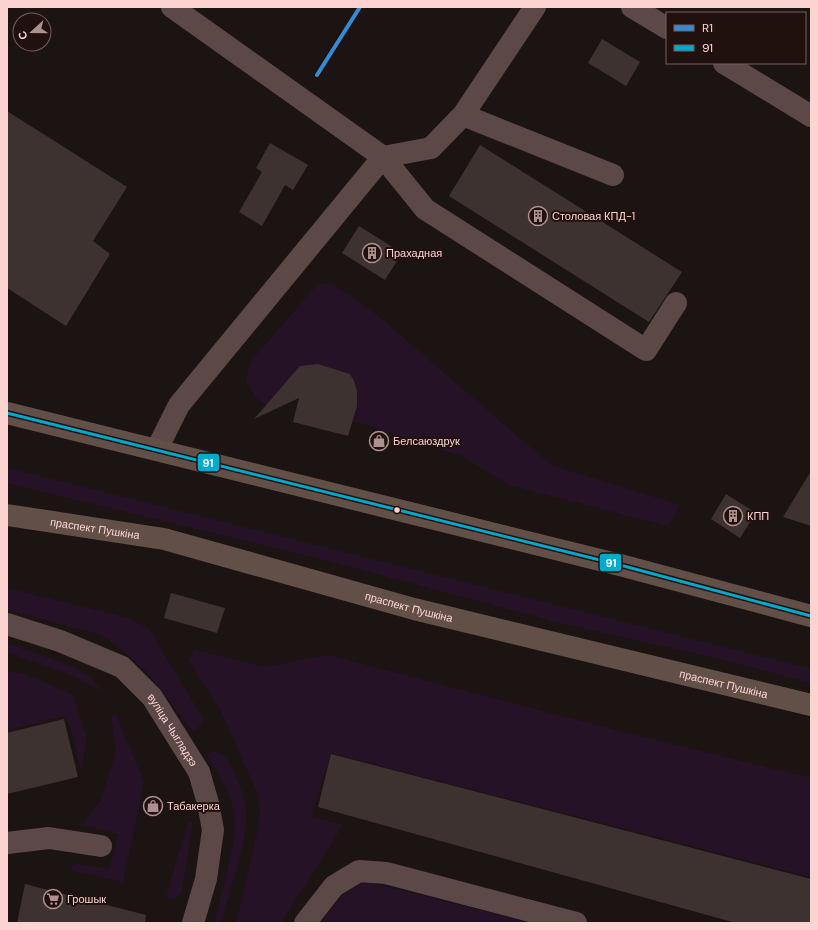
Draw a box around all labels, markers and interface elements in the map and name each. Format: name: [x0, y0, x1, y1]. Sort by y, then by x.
north arrow: [12, 12, 52, 52]
legend: [666, 12, 806, 64]
text: R1: [702, 20, 713, 36]
text: С: [15, 29, 31, 42]
text: 91: [702, 40, 713, 56]
building icon: Столовая КПД-1: [527, 205, 549, 227]
place label: Столовая КПД-1: [552, 209, 635, 223]
building icon: Прахадная: [361, 242, 383, 264]
place label: Прахадная: [386, 246, 442, 260]
shop icon: Белсаюздрук: [368, 430, 390, 452]
place label: Белсаюздрук: [393, 434, 460, 448]
line badge: 91: [197, 453, 220, 472]
text: 91: [203, 456, 213, 470]
unlabelled marker: [392, 505, 402, 515]
building icon: КПП: [722, 505, 744, 527]
place label: КПП: [747, 509, 769, 523]
street label: праспект Пушкіна: [49, 515, 142, 542]
line badge: 91: [599, 553, 622, 572]
text: 91: [606, 556, 616, 570]
street label: праспект Пушкіна: [363, 589, 455, 625]
street label: праспект Пушкіна: [678, 666, 770, 702]
street label: вуліца Чыгладзэ: [145, 690, 201, 769]
shop icon: Табакерка: [142, 795, 164, 817]
place label: Табакерка: [167, 799, 221, 813]
supermarket icon: Грошык: [42, 888, 64, 910]
place label: Грошык: [67, 892, 106, 906]

